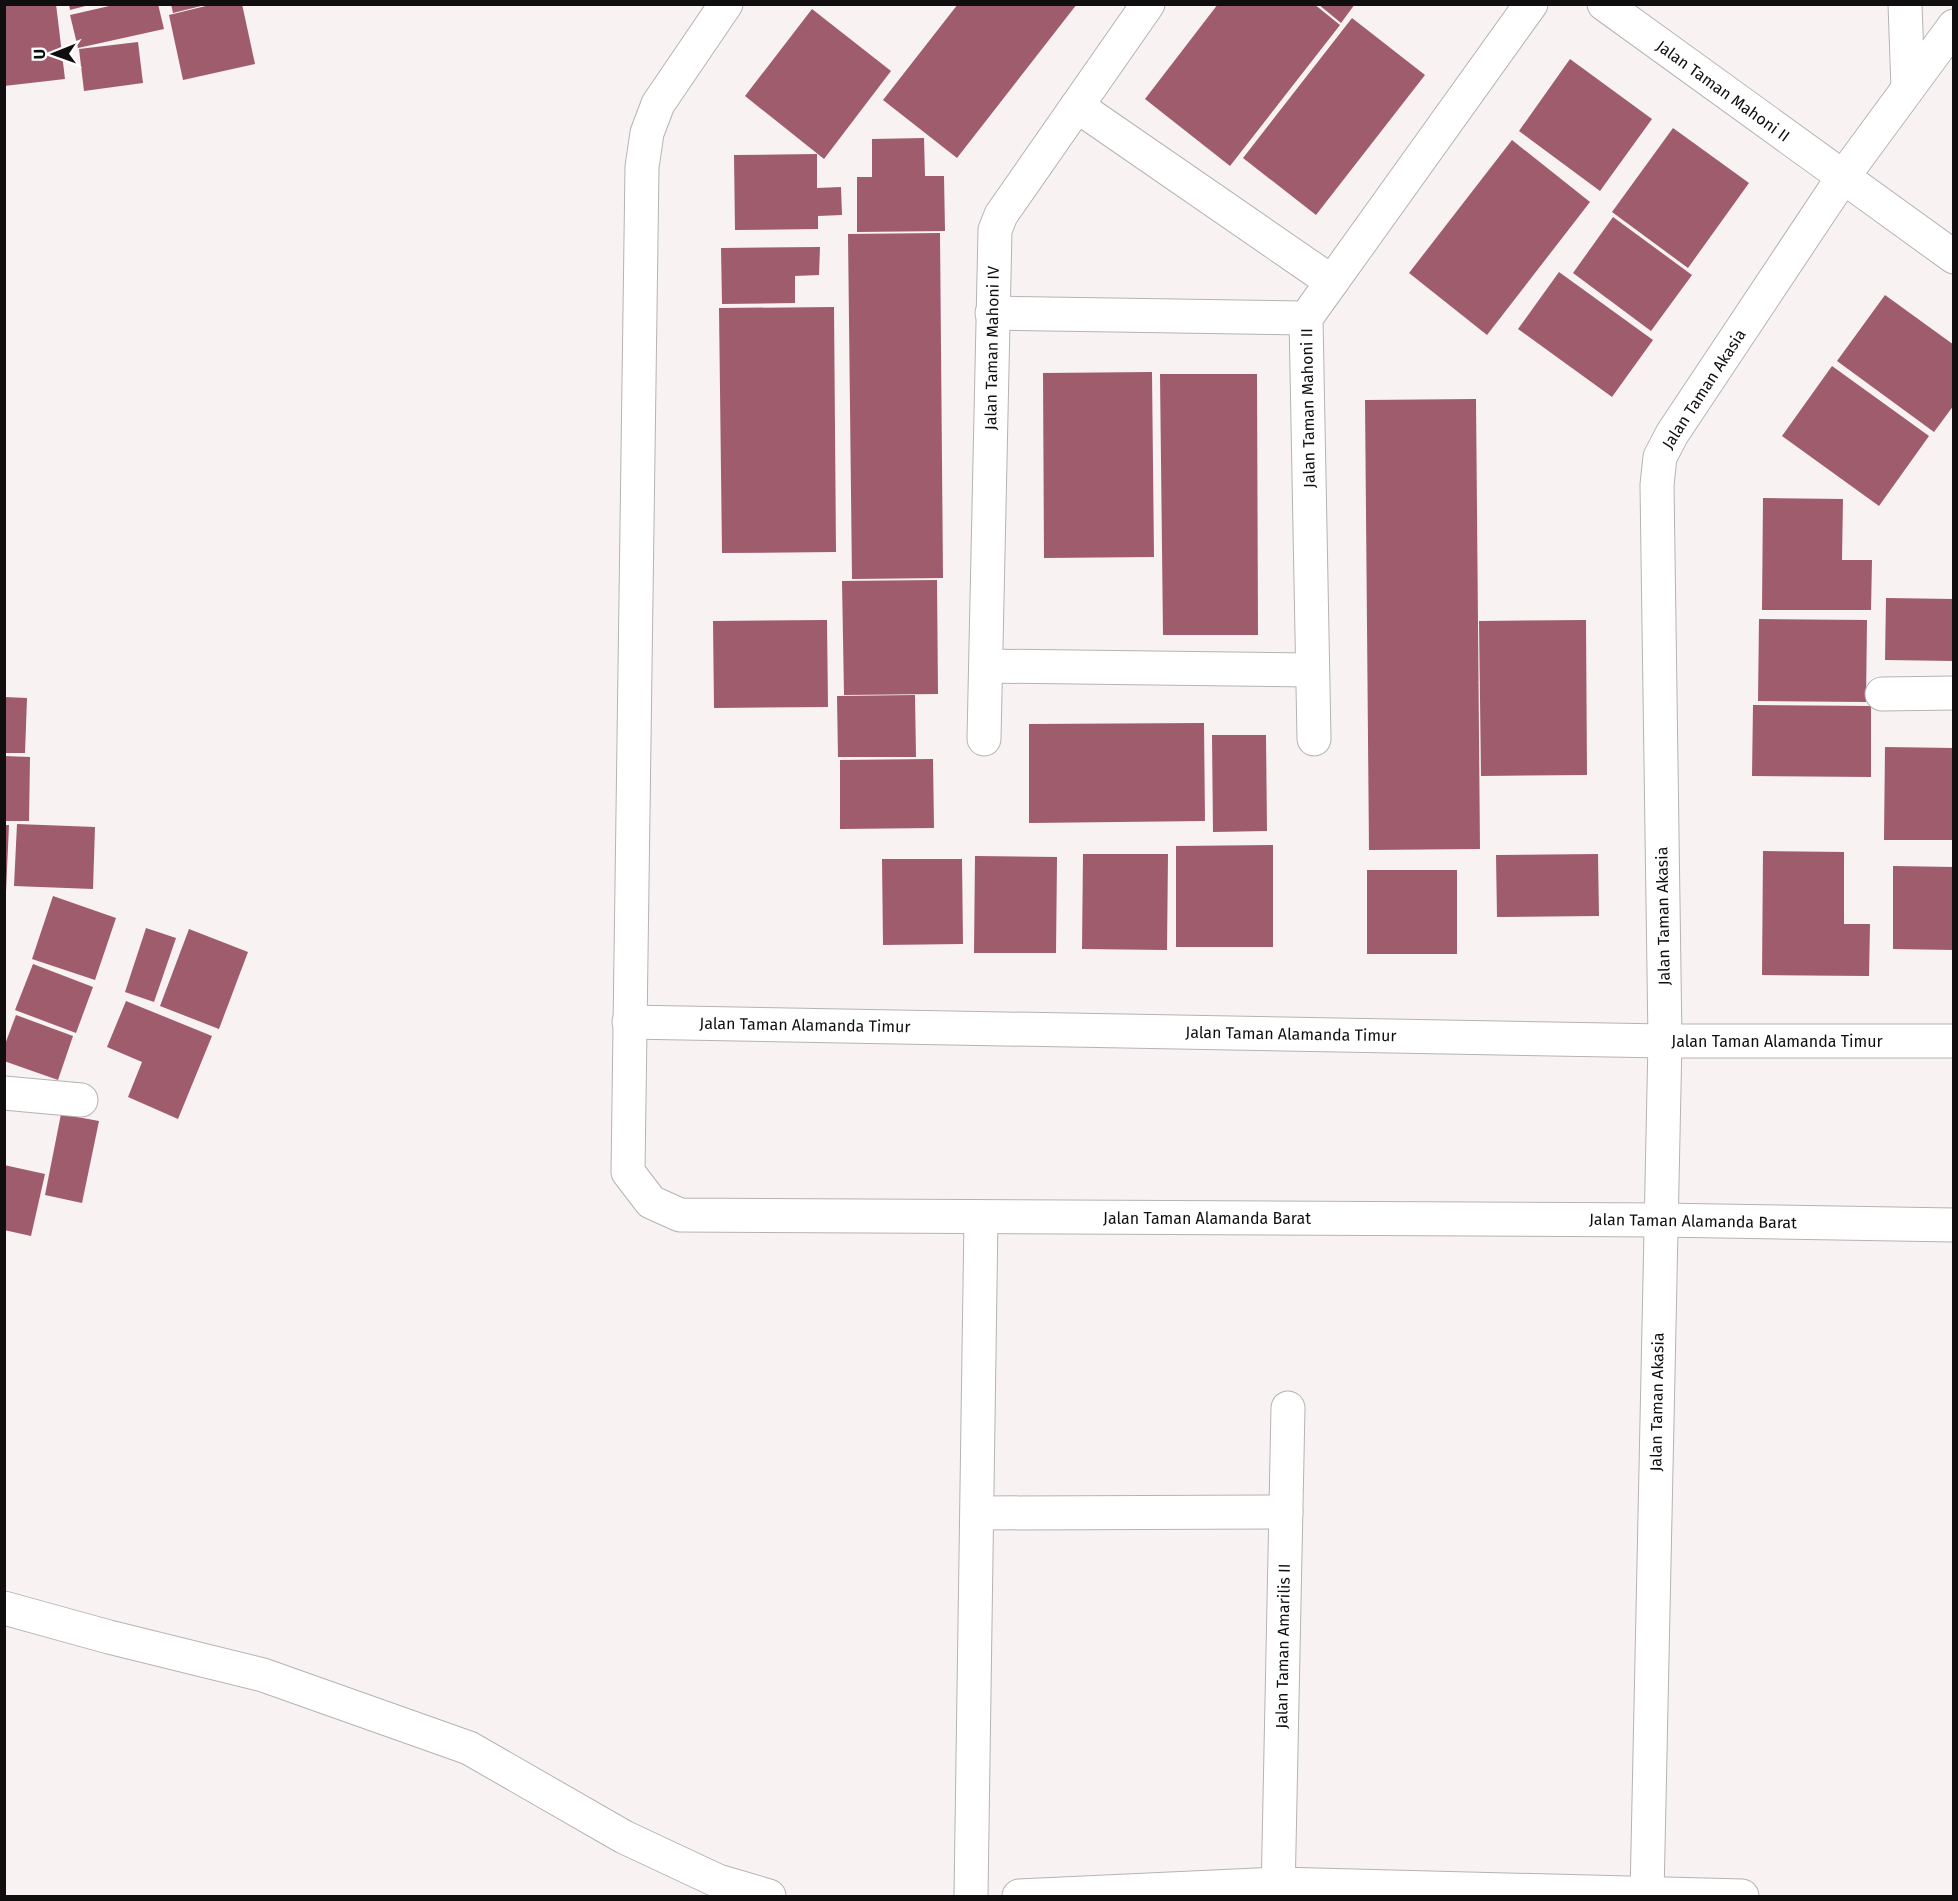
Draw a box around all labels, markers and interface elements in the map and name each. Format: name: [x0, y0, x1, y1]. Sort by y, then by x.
north arrow: [24, 24, 84, 84]
street label: Jalan Taman Mahoni II: [1653, 36, 1793, 146]
text: U: [30, 49, 49, 60]
street label: Jalan Taman Mahoni IV: [981, 266, 1003, 430]
street label: Jalan Taman Akasia: [1658, 326, 1750, 452]
street label: Jalan Taman Mahoni II: [1297, 328, 1319, 488]
street label: Jalan Taman Akasia: [1652, 846, 1674, 986]
street label: Jalan Taman Alamanda Timur: [699, 1014, 912, 1036]
street label: Jalan Taman Alamanda Timur: [1185, 1023, 1398, 1045]
street label: Jalan Taman Alamanda Timur: [1671, 1032, 1883, 1051]
street label: Jalan Taman Alamanda Barat: [1103, 1209, 1311, 1228]
street label: Jalan Taman Alamanda Barat: [1589, 1210, 1797, 1232]
street label: Jalan Taman Akasia: [1646, 1332, 1668, 1472]
street label: Jalan Taman Amarilis II: [1272, 1563, 1294, 1729]

